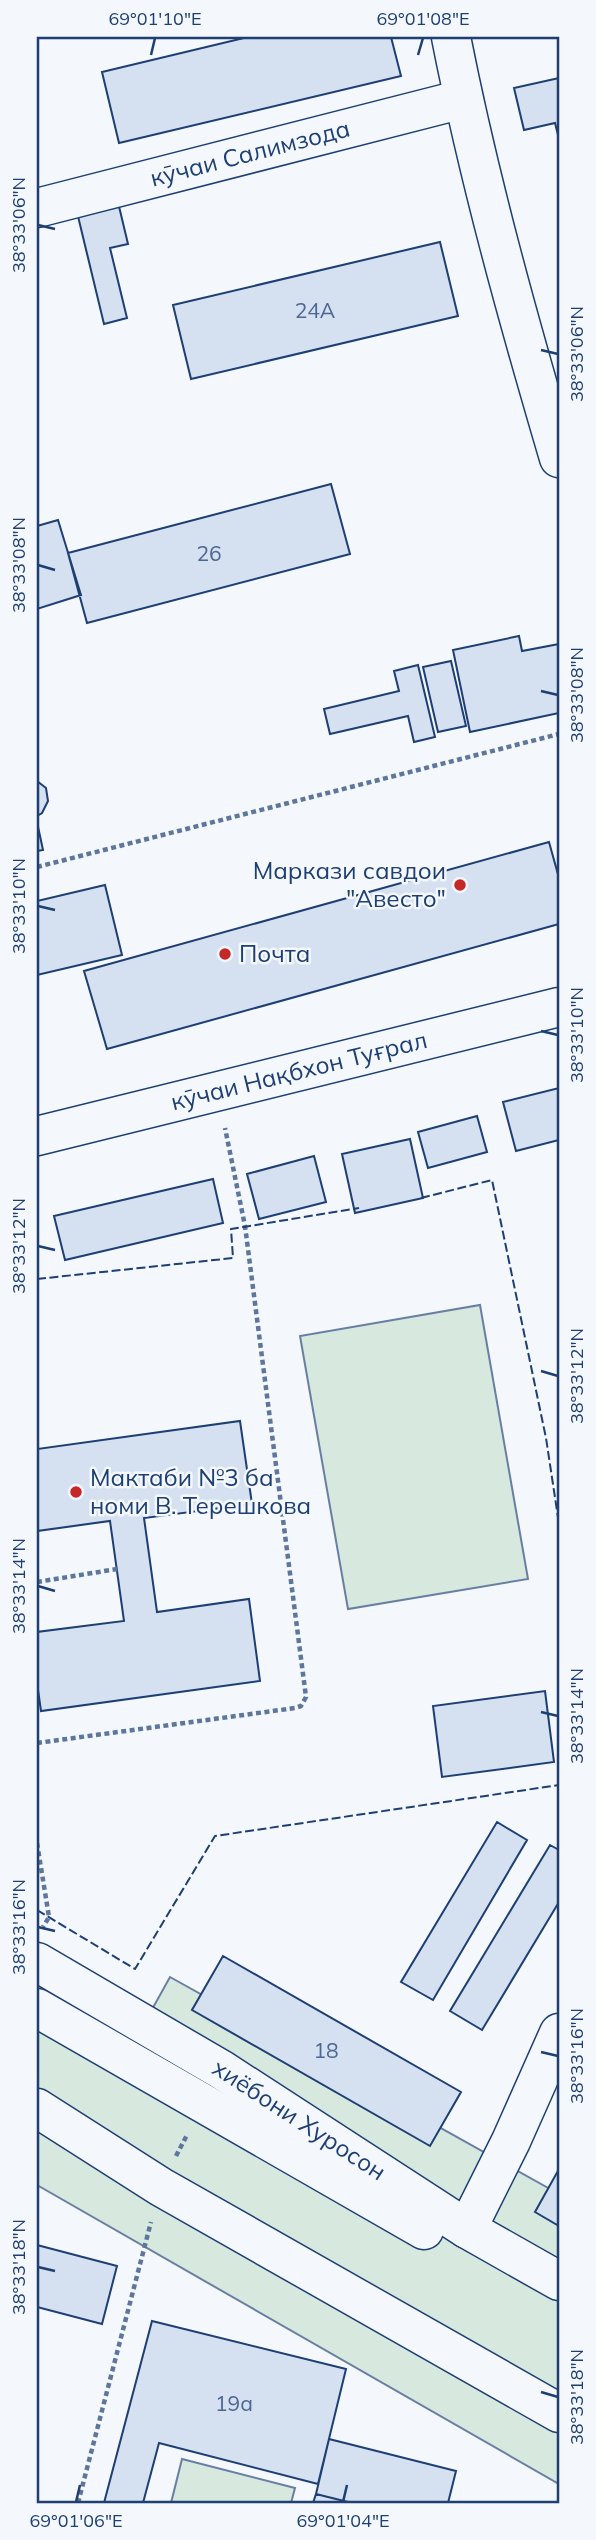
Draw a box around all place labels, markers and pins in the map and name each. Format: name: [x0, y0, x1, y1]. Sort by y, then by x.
place label: Маркази савдои "Авесто": [253, 855, 446, 913]
marker: Маркази савдои "Авесто": [452, 877, 468, 893]
place label: Почта: [239, 938, 310, 968]
marker: Почта: [217, 946, 233, 962]
place label: Мактаби №3 ба номи В. Терешкова: [90, 1462, 311, 1520]
marker: Мактаби №3 ба номи В. Терешкова: [68, 1484, 84, 1500]

